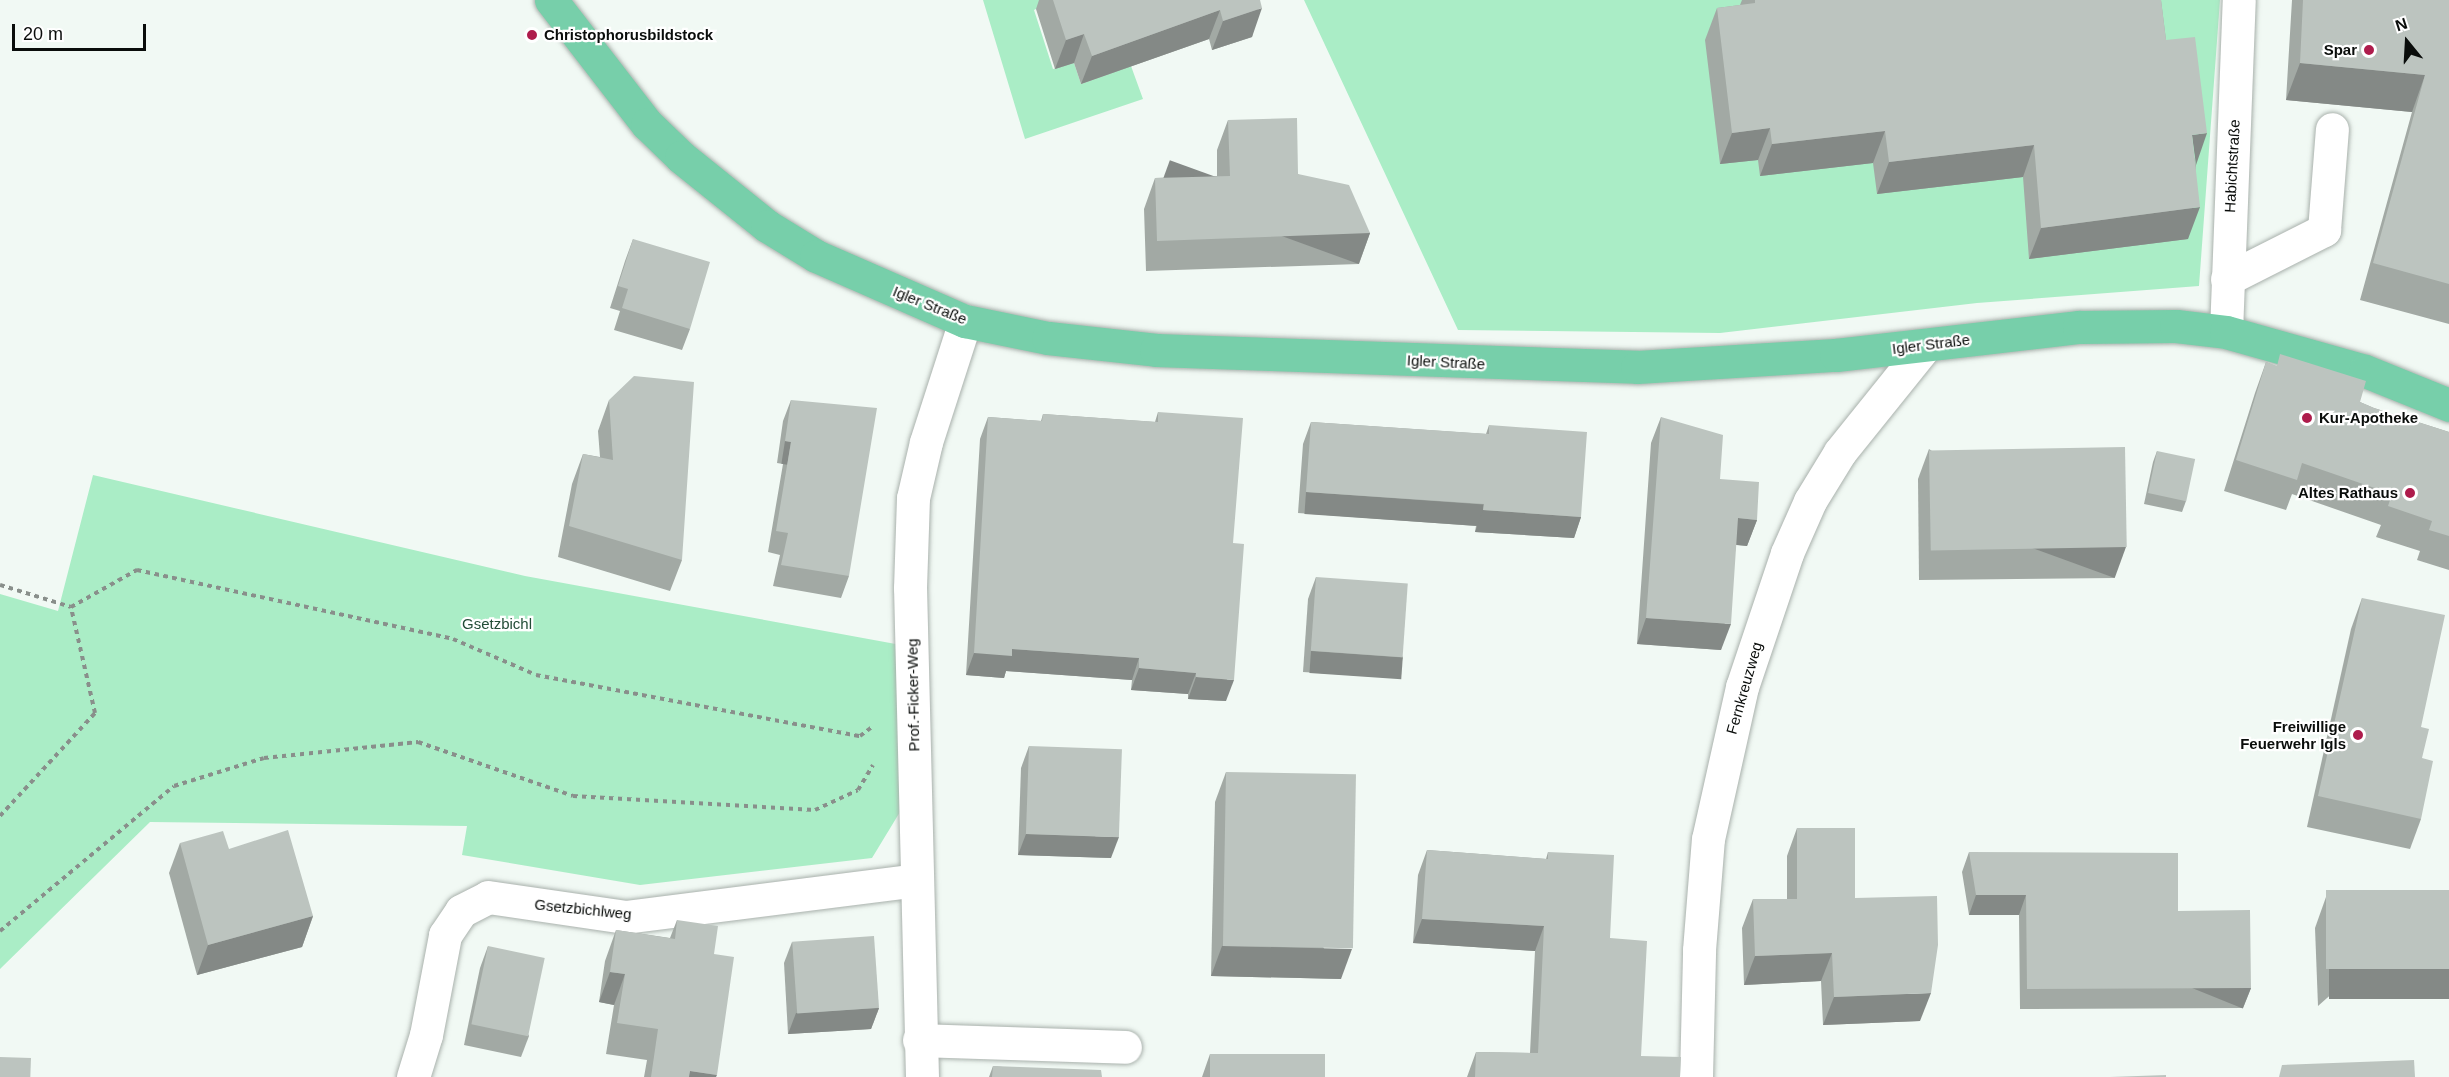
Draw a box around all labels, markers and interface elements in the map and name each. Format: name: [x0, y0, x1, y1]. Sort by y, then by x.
scale bar: [15, 12, 148, 50]
north arrow: [2377, 12, 2437, 72]
text: N: [2393, 15, 2409, 34]
text: 20 m: [23, 24, 63, 44]
place label: Christophorusbildstock: [544, 26, 713, 44]
marker: Christophorusbildstock: [525, 28, 539, 42]
place label: Spar: [2324, 41, 2357, 59]
marker: Spar: [2362, 43, 2376, 57]
street label: Habichtstraße: [2221, 119, 2243, 213]
street label: Igler Straße: [890, 282, 970, 328]
street label: Igler Straße: [1891, 330, 1971, 358]
street label: Igler Straße: [1406, 351, 1486, 373]
place label: Kur-Apotheke: [2319, 409, 2418, 427]
marker: Kur-Apotheke: [2300, 411, 2314, 425]
place label: Altes Rathaus: [2298, 484, 2398, 502]
marker: Altes Rathaus: [2403, 486, 2417, 500]
park label: Gsetzbichl: [462, 615, 532, 633]
street label: Prof.-Ficker-Weg: [903, 638, 923, 752]
street label: Fernkreuzweg: [1722, 640, 1766, 736]
place label: Freiwillige Feuerwehr Igls: [2240, 717, 2346, 752]
marker: Freiwillige Feuerwehr Igls: [2351, 728, 2365, 742]
street label: Gsetzbichlweg: [534, 895, 632, 923]

